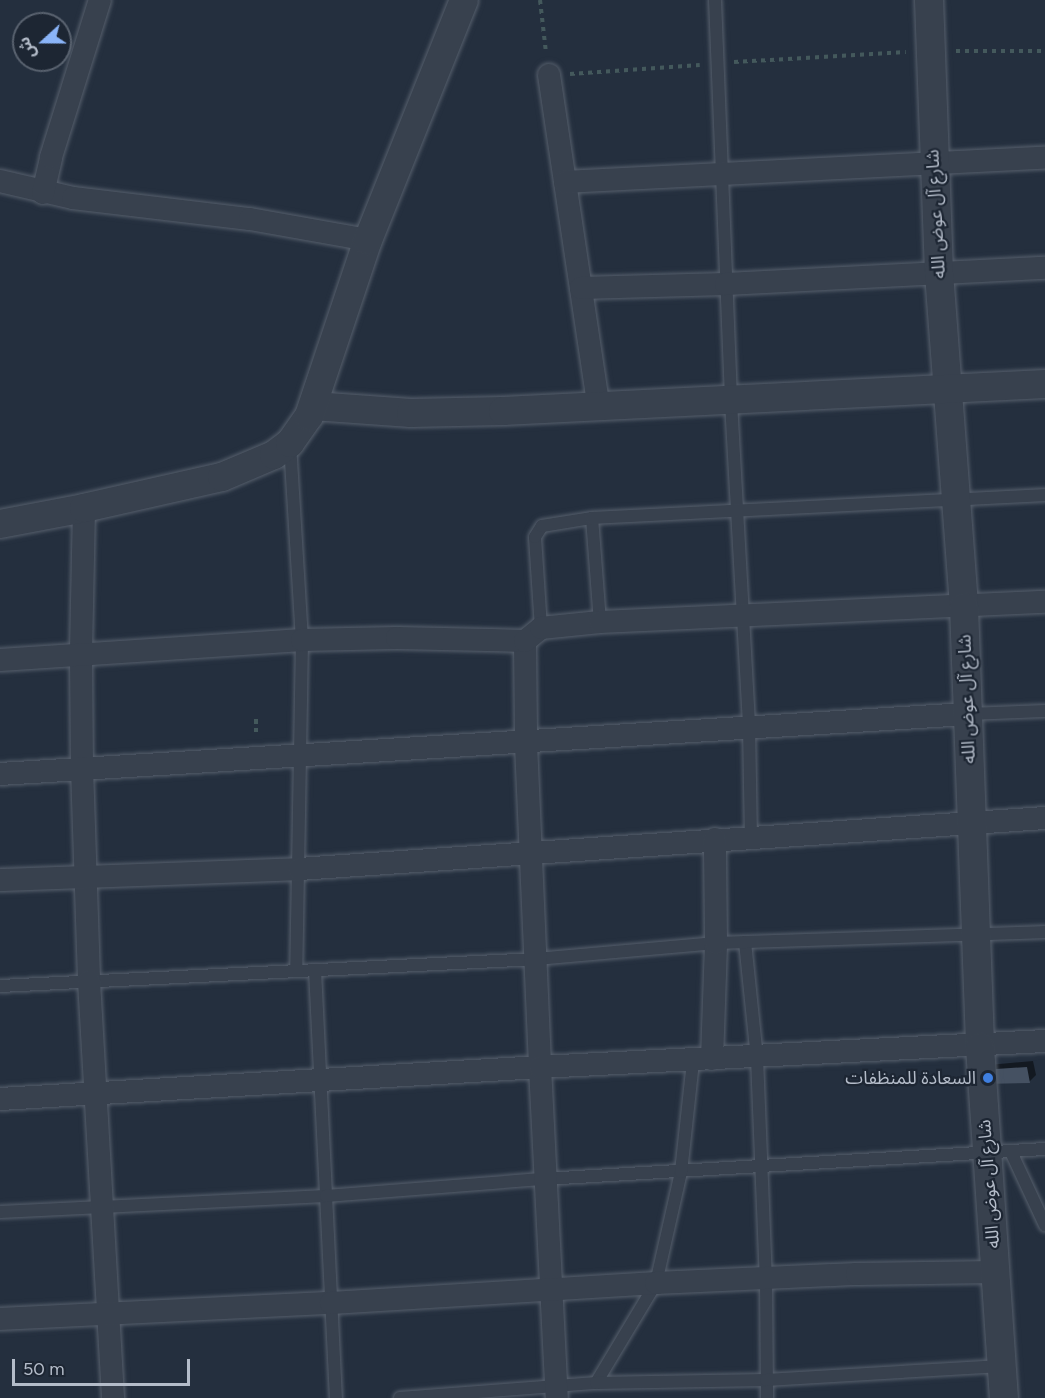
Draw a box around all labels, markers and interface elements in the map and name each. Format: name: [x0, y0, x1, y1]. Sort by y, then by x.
north arrow: [12, 12, 72, 72]
text: ش: [14, 34, 39, 62]
street label: شارع آل عوض الله: [922, 149, 950, 279]
street label: شارع آل عوض الله: [954, 634, 980, 764]
place label: السعادة للمنظفات: [845, 1067, 976, 1089]
marker: السعادة للمنظفات: [981, 1071, 995, 1085]
street label: شارع آل عوض الله: [974, 1119, 1004, 1249]
scale bar: [15, 1347, 194, 1385]
text: 50 m: [23, 1358, 65, 1380]

